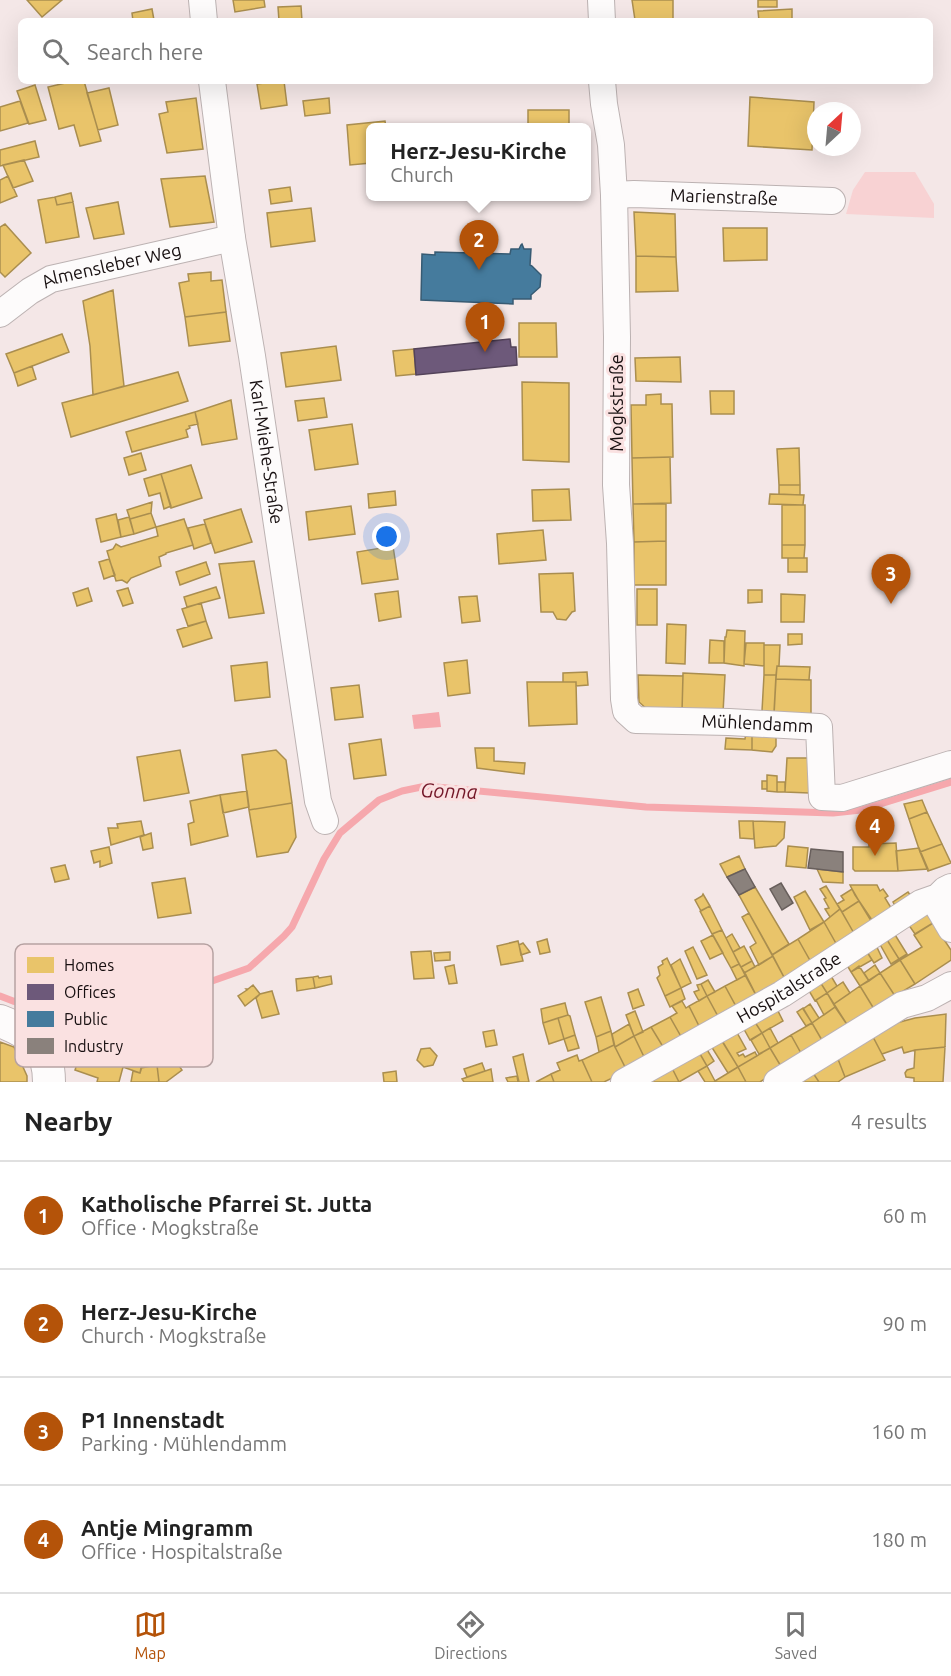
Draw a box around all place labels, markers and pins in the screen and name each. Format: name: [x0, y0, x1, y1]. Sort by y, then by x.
pin: 2: [460, 220, 498, 270]
pin: 1: [466, 302, 504, 352]
pin: 3: [872, 554, 910, 604]
pin: 4: [856, 806, 894, 856]

